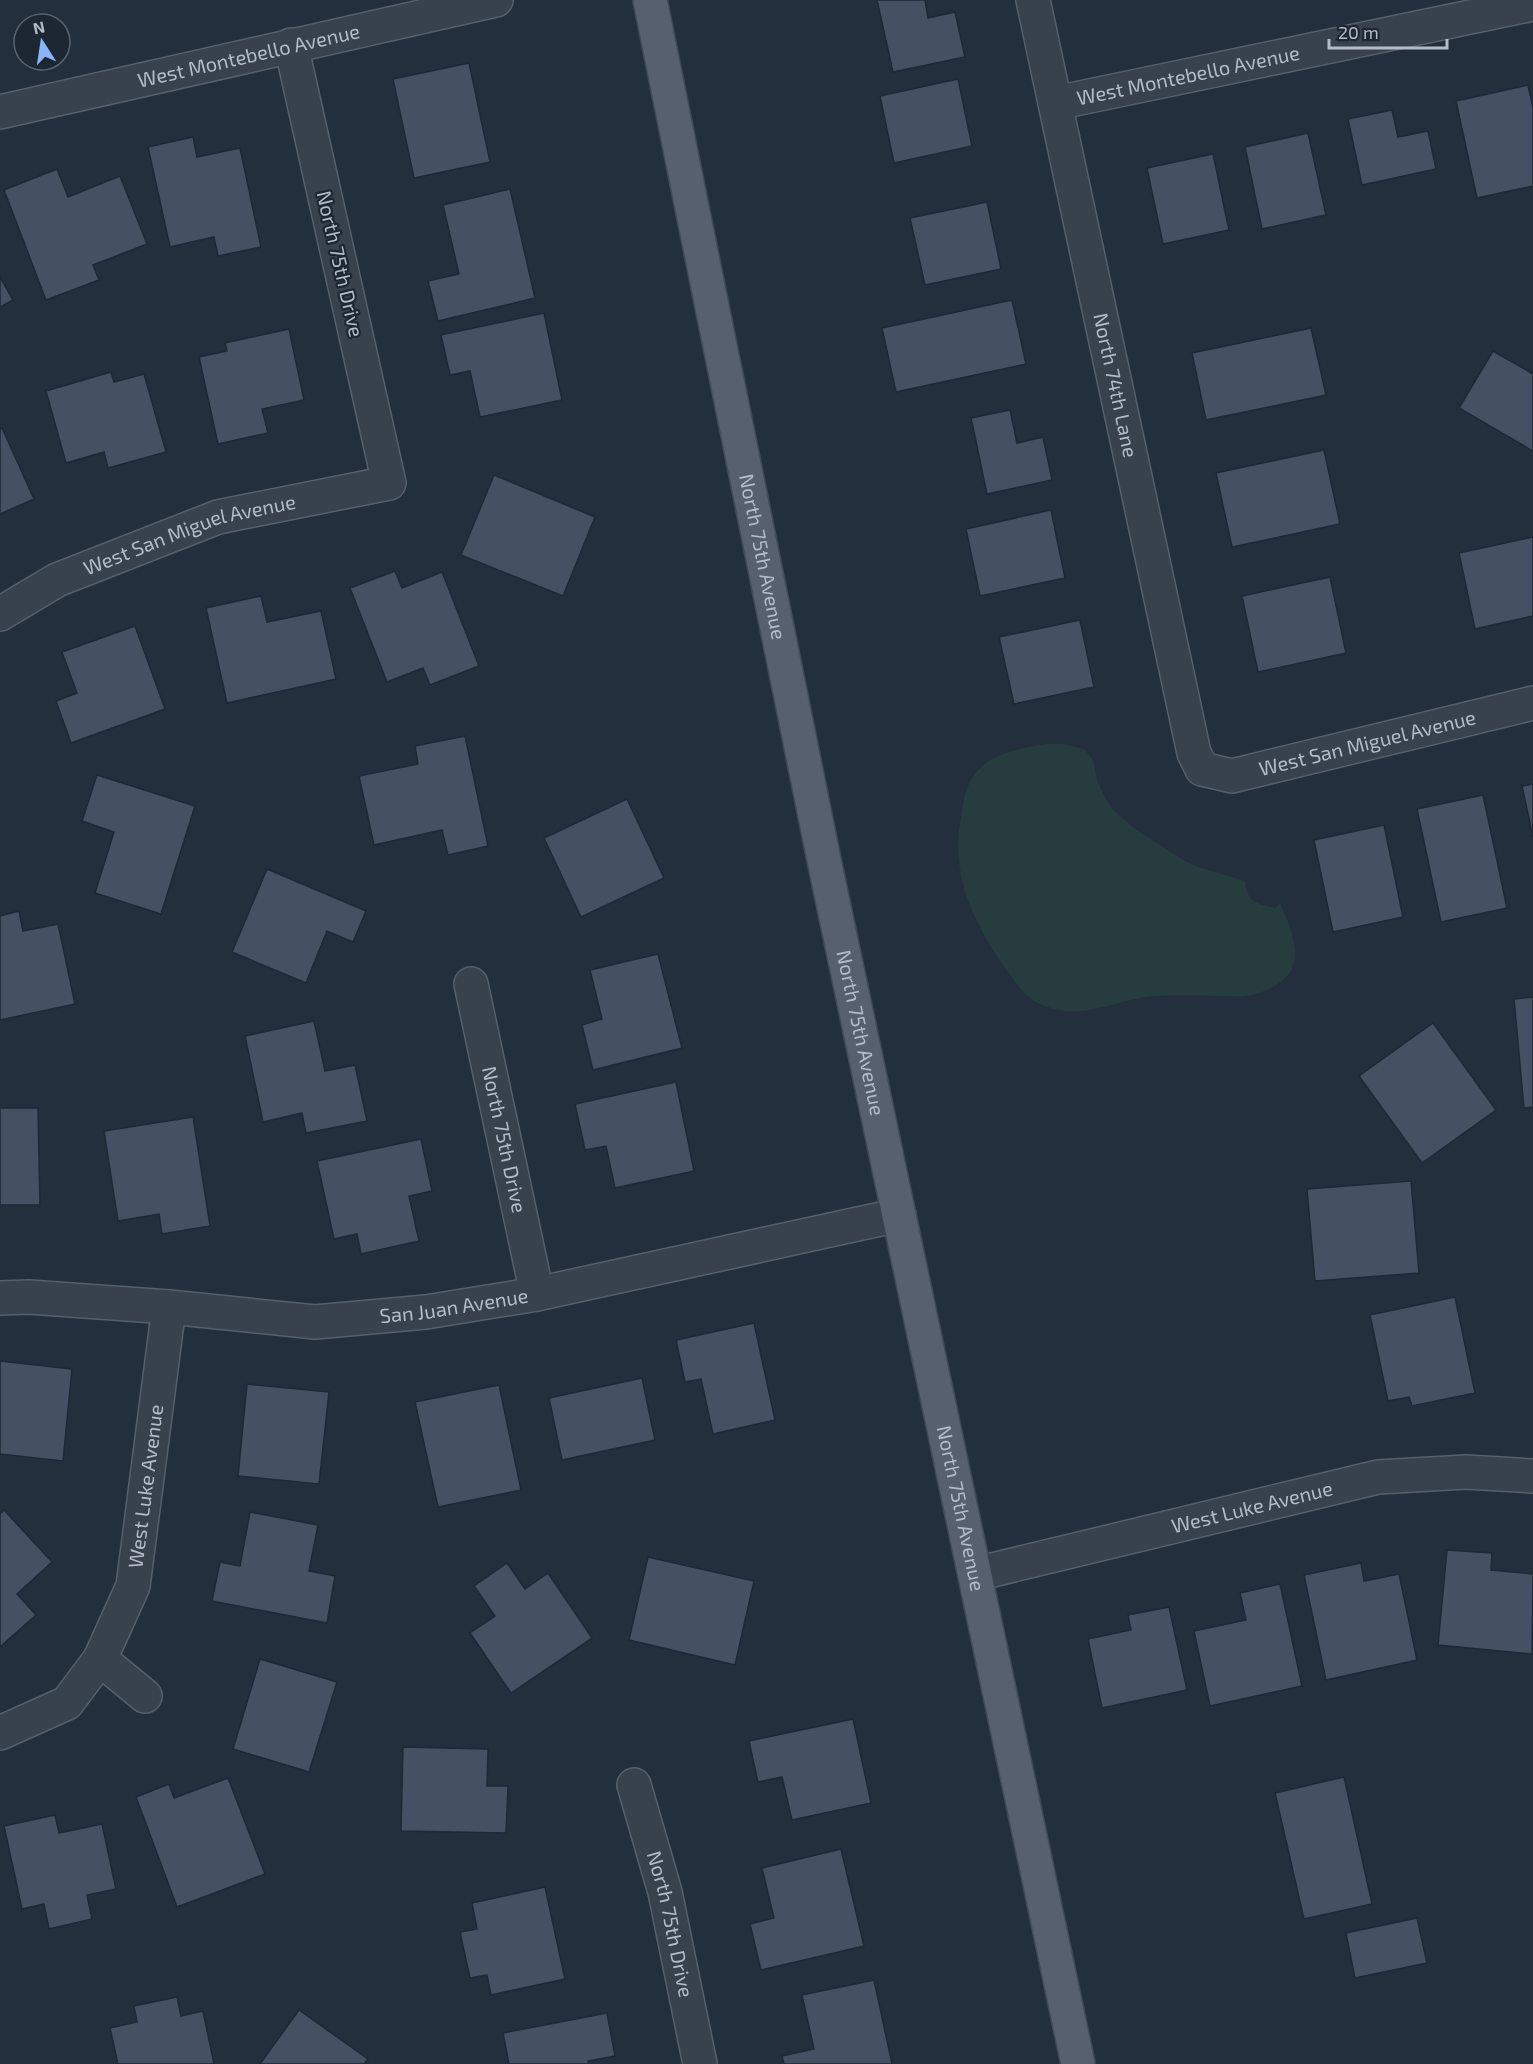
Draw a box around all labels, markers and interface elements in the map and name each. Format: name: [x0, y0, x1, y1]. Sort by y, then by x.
north arrow: [12, 12, 72, 72]
scale bar: [1329, 12, 1448, 50]
text: N: [31, 16, 46, 37]
street label: West Montebello Avenue: [135, 18, 362, 92]
text: 20 m: [1338, 21, 1379, 43]
street label: West Montebello Avenue: [1074, 40, 1302, 109]
street label: North 75th Drive: [312, 188, 369, 339]
street label: North 74th Lane: [1089, 311, 1143, 460]
street label: North 75th Avenue: [735, 472, 792, 641]
street label: West San Miguel Avenue: [80, 489, 298, 579]
street label: West San Miguel Avenue: [1256, 704, 1478, 780]
street label: North 75th Avenue: [832, 948, 891, 1117]
street label: North 75th Drive: [478, 1064, 532, 1215]
street label: San Juan Avenue: [379, 1283, 530, 1327]
street label: West Luke Avenue: [122, 1403, 167, 1570]
street label: North 75th Avenue: [933, 1423, 991, 1593]
street label: West Luke Avenue: [1169, 1475, 1335, 1537]
street label: North 75th Drive: [643, 1848, 699, 1999]

